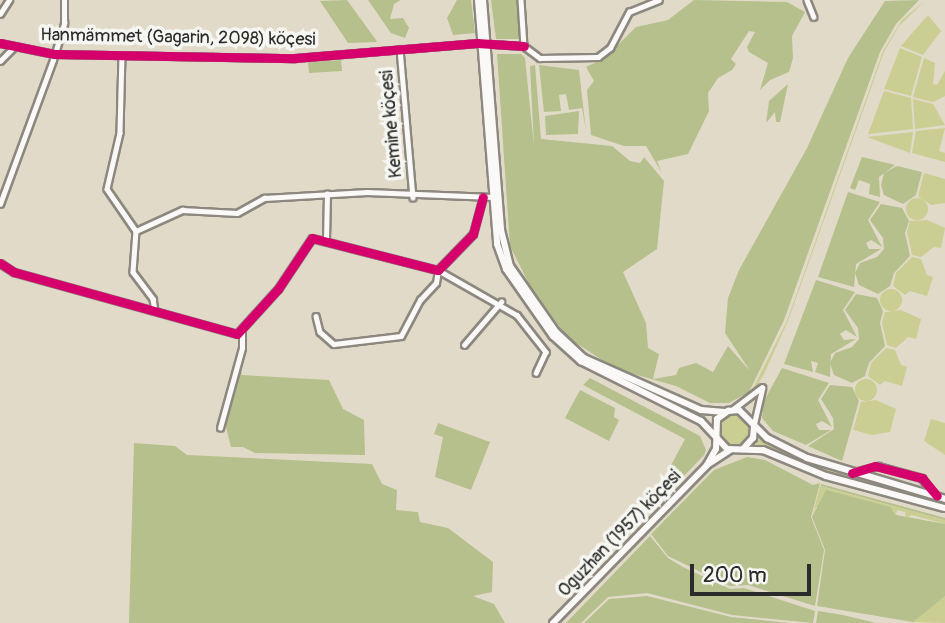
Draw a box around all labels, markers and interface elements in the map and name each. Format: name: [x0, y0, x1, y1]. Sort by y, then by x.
street label: Hanmämmet (Gagarin, 2098) köçesi: [40, 25, 316, 51]
street label: Kemine köçesi: [377, 69, 407, 179]
street label: Oguzhan (1957) köçesi: [554, 466, 686, 602]
scale bar: [693, 550, 814, 594]
text: 200 m: [703, 562, 767, 589]

